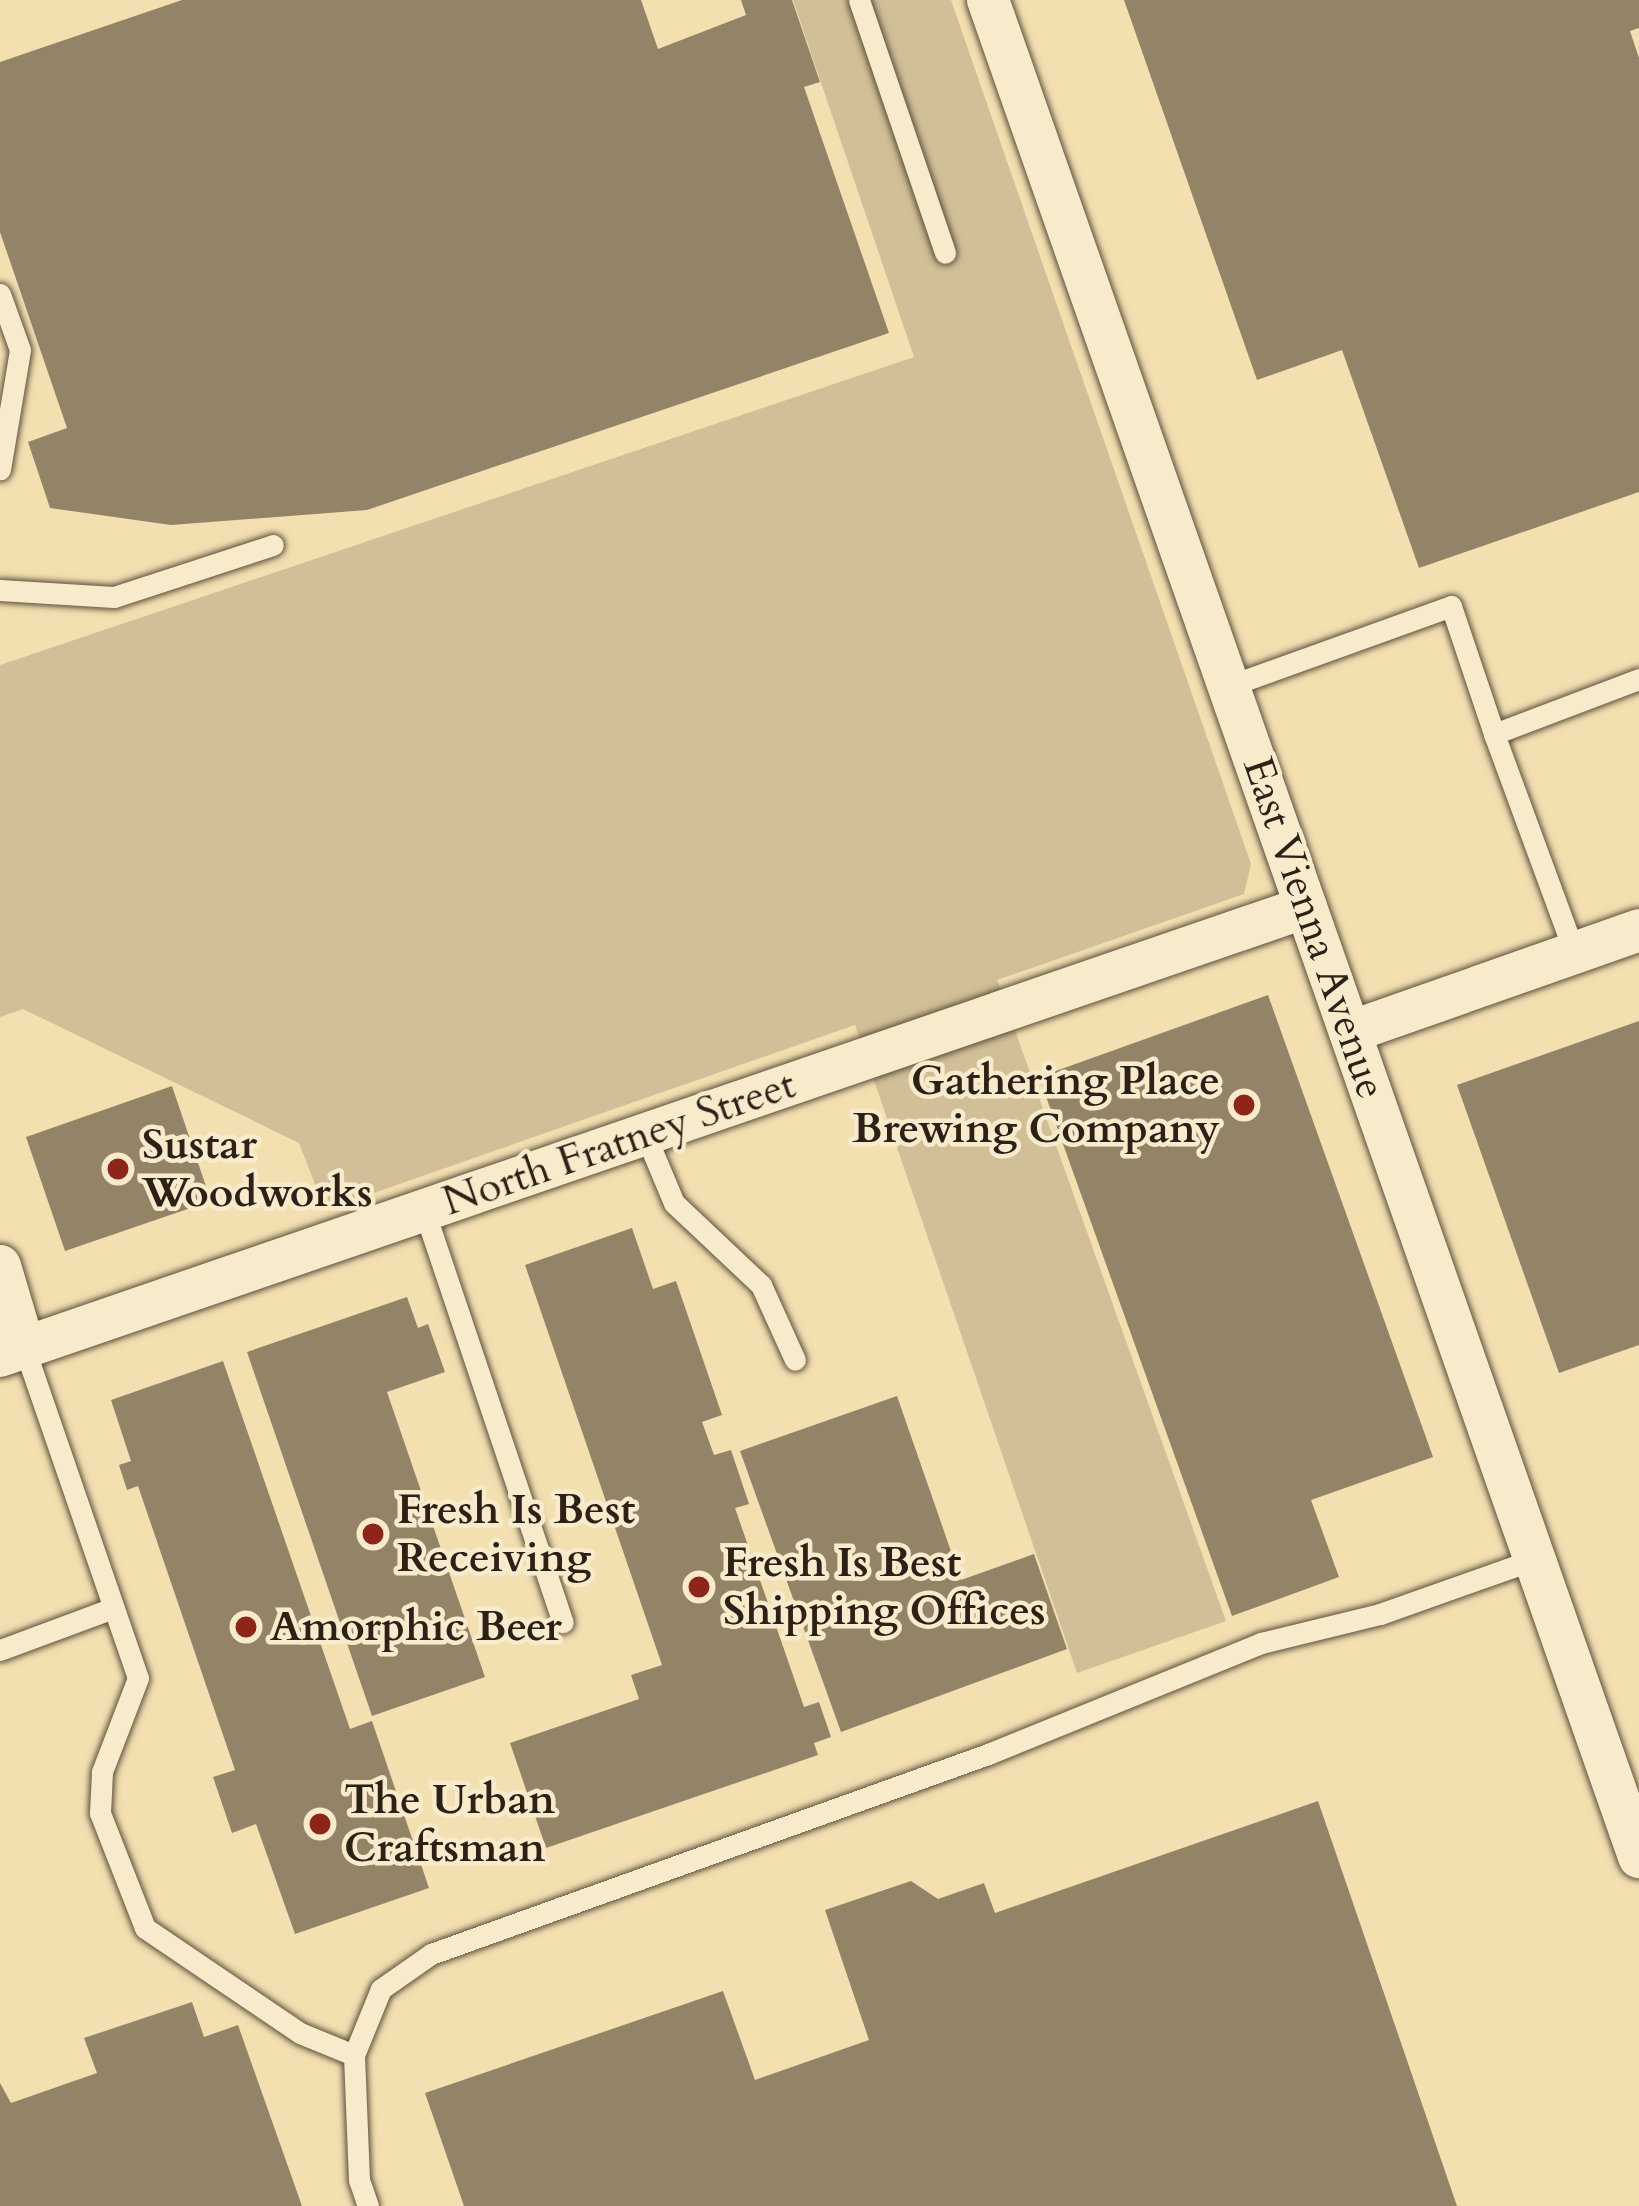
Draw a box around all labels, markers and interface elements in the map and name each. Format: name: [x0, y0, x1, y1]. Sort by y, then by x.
street label: East Vienna Avenue: [1232, 751, 1396, 1105]
place label: Gathering Place Brewing Company: [852, 1056, 1220, 1154]
street label: North Fratney Street: [436, 1059, 802, 1227]
marker: Gathering Place Brewing Company: [1231, 1092, 1257, 1118]
place label: Sustar Woodworks: [142, 1120, 373, 1218]
marker: Sustar Woodworks: [105, 1156, 131, 1182]
place label: Fresh Is Best Receiving: [397, 1485, 635, 1583]
marker: Fresh Is Best Receiving: [360, 1521, 386, 1547]
place label: Fresh Is Best Shipping Offices: [723, 1538, 1046, 1636]
marker: Fresh Is Best Shipping Offices: [686, 1574, 712, 1600]
place label: Amorphic Beer: [270, 1602, 562, 1652]
marker: Amorphic Beer: [233, 1614, 259, 1640]
place label: The Urban Craftsman: [344, 1775, 555, 1874]
marker: The Urban Craftsman: [307, 1811, 333, 1837]

